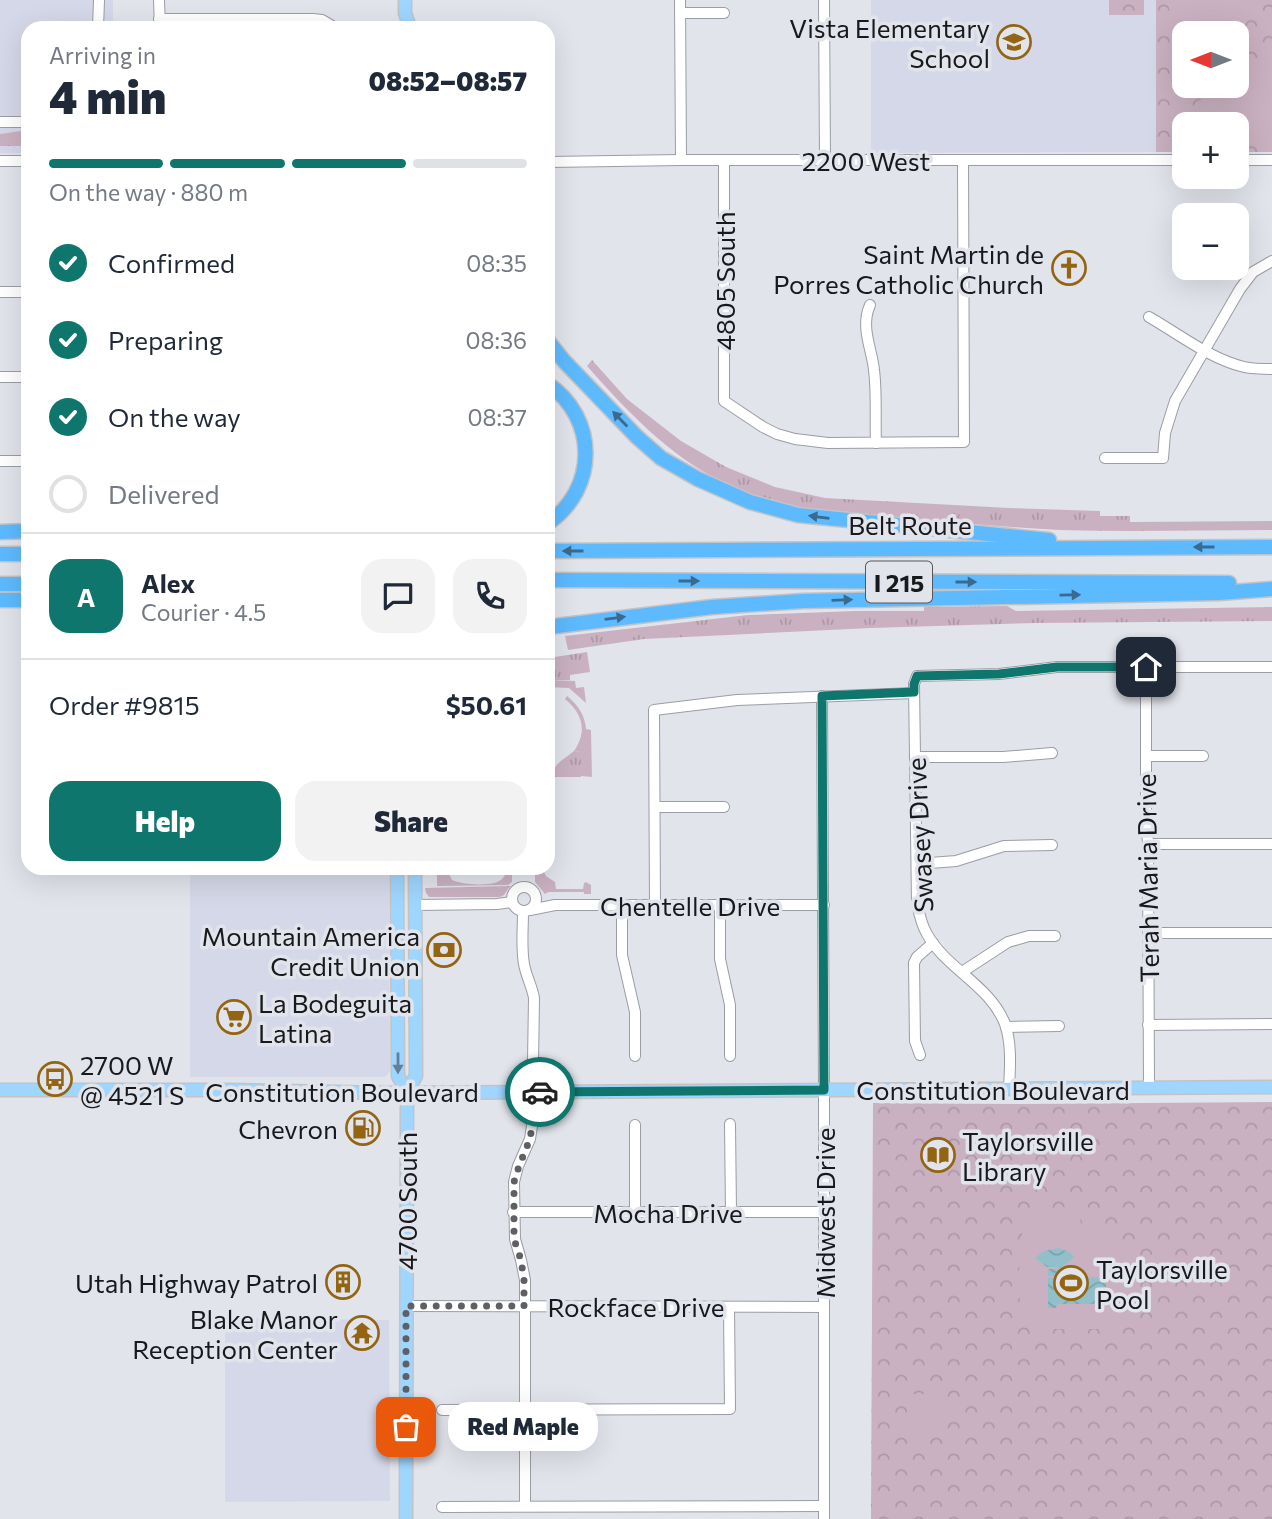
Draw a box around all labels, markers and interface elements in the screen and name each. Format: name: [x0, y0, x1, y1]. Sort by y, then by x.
place label: Vista Elementary School: [789, 12, 990, 73]
north arrow: [1172, 21, 1250, 98]
map controls: [1172, 21, 1249, 280]
school or university icon: Vista Elementary School: [995, 23, 1033, 61]
text: Arriving in: [49, 41, 156, 69]
text: 08:52–08:57: [369, 65, 527, 96]
text: 4 min: [49, 67, 167, 123]
button: +: [1172, 112, 1249, 189]
street label: 2200 West: [802, 145, 930, 176]
text: On the way · 880 m: [49, 178, 248, 206]
button: −: [1172, 203, 1249, 280]
street label: 4805 South: [709, 211, 740, 351]
place label: Saint Martin de Porres Catholic Church: [773, 238, 1044, 299]
icon: check: [49, 244, 87, 282]
text: Confirmed: [108, 247, 235, 278]
text: 08:35: [466, 249, 527, 277]
church icon: Saint Martin de Porres Catholic Church: [1050, 249, 1088, 287]
icon: check: [49, 321, 87, 359]
text: Preparing: [108, 324, 223, 355]
text: 08:36: [466, 326, 527, 354]
icon: check: [49, 398, 87, 436]
text: On the way: [108, 401, 241, 432]
text: 08:37: [467, 403, 527, 431]
one-way arrow: [612, 411, 628, 428]
text: Delivered: [108, 478, 219, 509]
street label: Belt Route: [848, 509, 972, 540]
one-way arrow: [808, 512, 830, 523]
one-way arrow: [1193, 541, 1215, 553]
one-way arrow: [561, 545, 583, 557]
button: chat: [361, 559, 435, 633]
button: phone: [453, 559, 527, 633]
road number: I 215: [866, 562, 932, 602]
text: Alex: [141, 567, 195, 598]
one-way arrow: [679, 575, 701, 587]
one-way arrow: [955, 576, 977, 588]
text: A: [77, 581, 95, 612]
one-way arrow: [1059, 590, 1081, 601]
one-way arrow: [831, 594, 853, 606]
text: Courier · 4.5: [141, 598, 266, 626]
one-way arrow: [605, 612, 627, 623]
pin: [1116, 637, 1176, 697]
icon: home: [1127, 648, 1165, 686]
text: Order #9815: [49, 689, 200, 720]
text: $50.61: [446, 689, 527, 720]
street label: Swasey Drive: [899, 757, 939, 913]
street label: Terah Maria Drive: [1130, 773, 1164, 983]
button: Help: [49, 781, 281, 861]
button: Share: [295, 781, 527, 861]
street label: Chentelle Drive: [600, 890, 780, 921]
place label: Mountain America Credit Union: [202, 920, 420, 981]
bank icon: Mountain America Credit Union: [425, 931, 463, 969]
place label: La Bodeguita Latina: [258, 987, 412, 1048]
supermarket icon: La Bodeguita Latina: [215, 998, 253, 1036]
place label: 2700 W @ 4521 S: [80, 1049, 184, 1110]
one-way arrow: [392, 1052, 404, 1074]
courier: [505, 1057, 575, 1127]
bus stop icon: 2700 W @ 4521 S: [36, 1060, 74, 1098]
icon: car: [521, 1073, 559, 1111]
street label: Constitution Boulevard: [856, 1074, 1130, 1105]
street label: Constitution Boulevard: [205, 1076, 479, 1107]
fuel station icon: Chevron: [344, 1109, 382, 1147]
place label: Chevron: [238, 1113, 338, 1144]
place label: Taylorsville Library: [962, 1125, 1094, 1186]
street label: Midwest Drive: [809, 1128, 840, 1298]
street label: 4700 South: [391, 1132, 422, 1270]
library icon: Taylorsville Library: [919, 1136, 957, 1174]
street label: Mocha Drive: [593, 1197, 743, 1228]
place label: Taylorsville Pool: [1096, 1253, 1228, 1314]
building icon: Utah Highway Patrol: [324, 1263, 362, 1301]
sports icon: Taylorsville Pool: [1052, 1264, 1090, 1302]
place label: Utah Highway Patrol: [75, 1267, 318, 1298]
street label: Rockface Drive: [547, 1291, 725, 1322]
place label: Blake Manor Reception Center: [132, 1303, 338, 1364]
temple icon: Blake Manor Reception Center: [343, 1314, 381, 1352]
pin: [376, 1397, 436, 1457]
callout: Red Maple: [448, 1402, 598, 1452]
icon: bag: [387, 1408, 425, 1446]
text: Red Maple: [467, 1412, 579, 1440]

